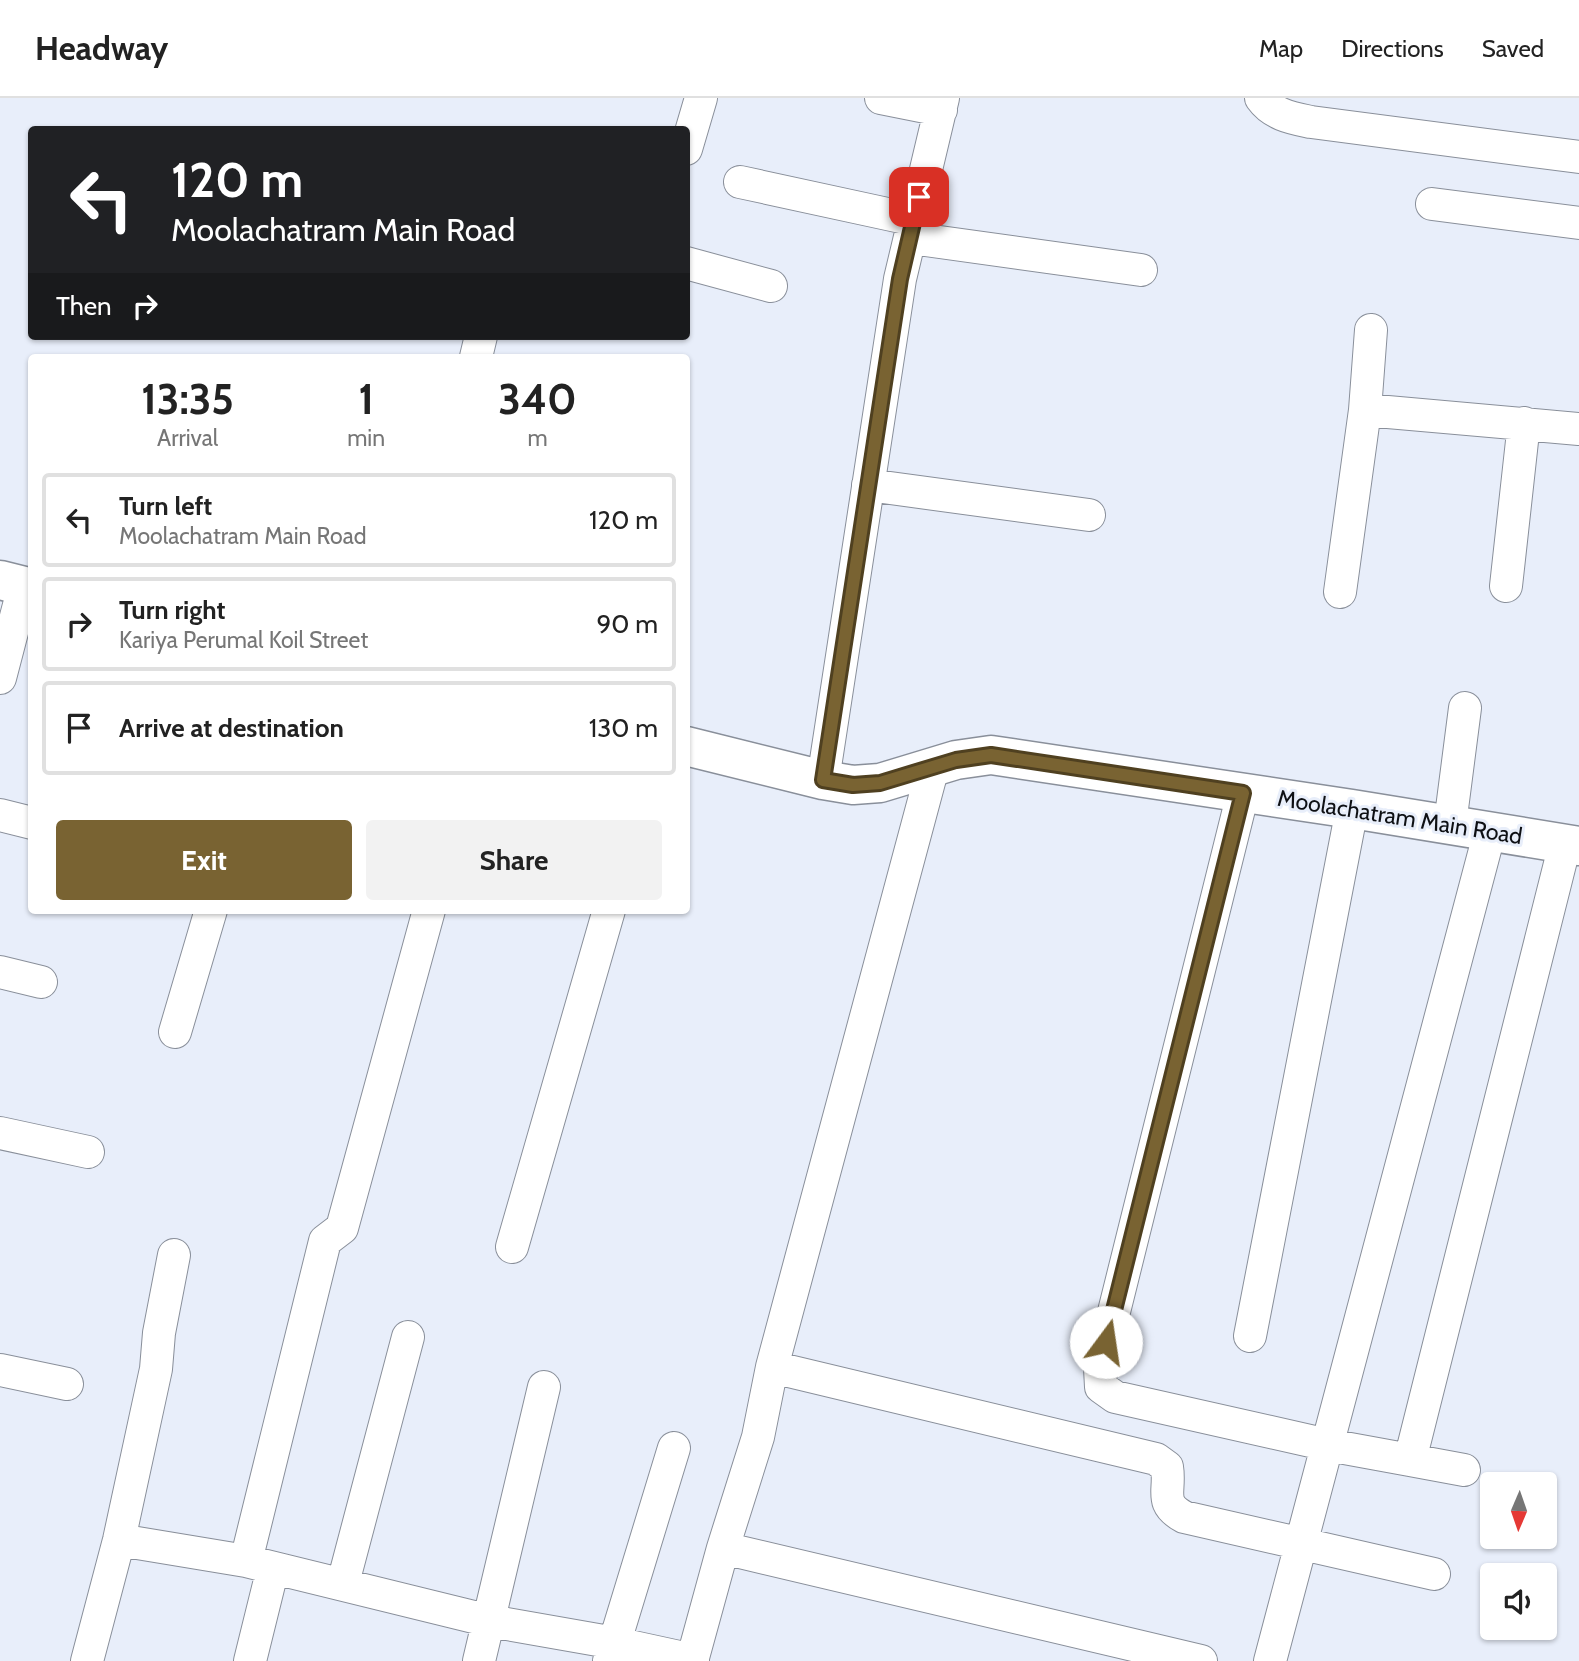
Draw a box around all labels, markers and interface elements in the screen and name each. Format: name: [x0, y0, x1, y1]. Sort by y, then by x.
text: Headway: [35, 28, 168, 68]
text: Map: [1259, 34, 1303, 63]
text: Directions: [1341, 34, 1444, 63]
text: Saved: [1482, 34, 1544, 63]
text: 120 m: [171, 150, 303, 209]
icon: left: [56, 154, 147, 245]
pin: [889, 167, 949, 227]
icon: arrive: [900, 178, 938, 216]
text: Moolachatram Main Road: [171, 210, 515, 249]
icon: right: [126, 287, 164, 325]
text: Then: [56, 290, 112, 322]
text: 13:35: [141, 373, 234, 425]
text: 1: [358, 373, 374, 425]
text: 340: [498, 373, 577, 425]
text: Arrival: [157, 424, 218, 452]
text: min: [347, 424, 385, 452]
text: m: [527, 424, 548, 452]
text: Turn left: [119, 490, 212, 522]
icon: left: [60, 501, 98, 539]
text: 120 m: [589, 504, 658, 536]
text: Moolachatram Main Road: [119, 522, 367, 550]
text: Turn right: [119, 594, 225, 626]
icon: right: [60, 605, 98, 643]
text: 90 m: [596, 608, 658, 640]
text: Kariya Perumal Koil Street: [119, 626, 368, 654]
icon: arrive: [60, 709, 98, 747]
text: Arrive at destination: [119, 712, 344, 744]
text: 130 m: [589, 712, 658, 744]
street label: Moolachatram Main Road: [1276, 784, 1524, 850]
button: Exit: [56, 820, 352, 900]
button: Share: [366, 820, 662, 900]
position arrow: [1069, 1305, 1143, 1379]
north arrow: [1480, 1472, 1558, 1549]
map controls: [1480, 1472, 1557, 1640]
button: sound: [1480, 1563, 1557, 1640]

